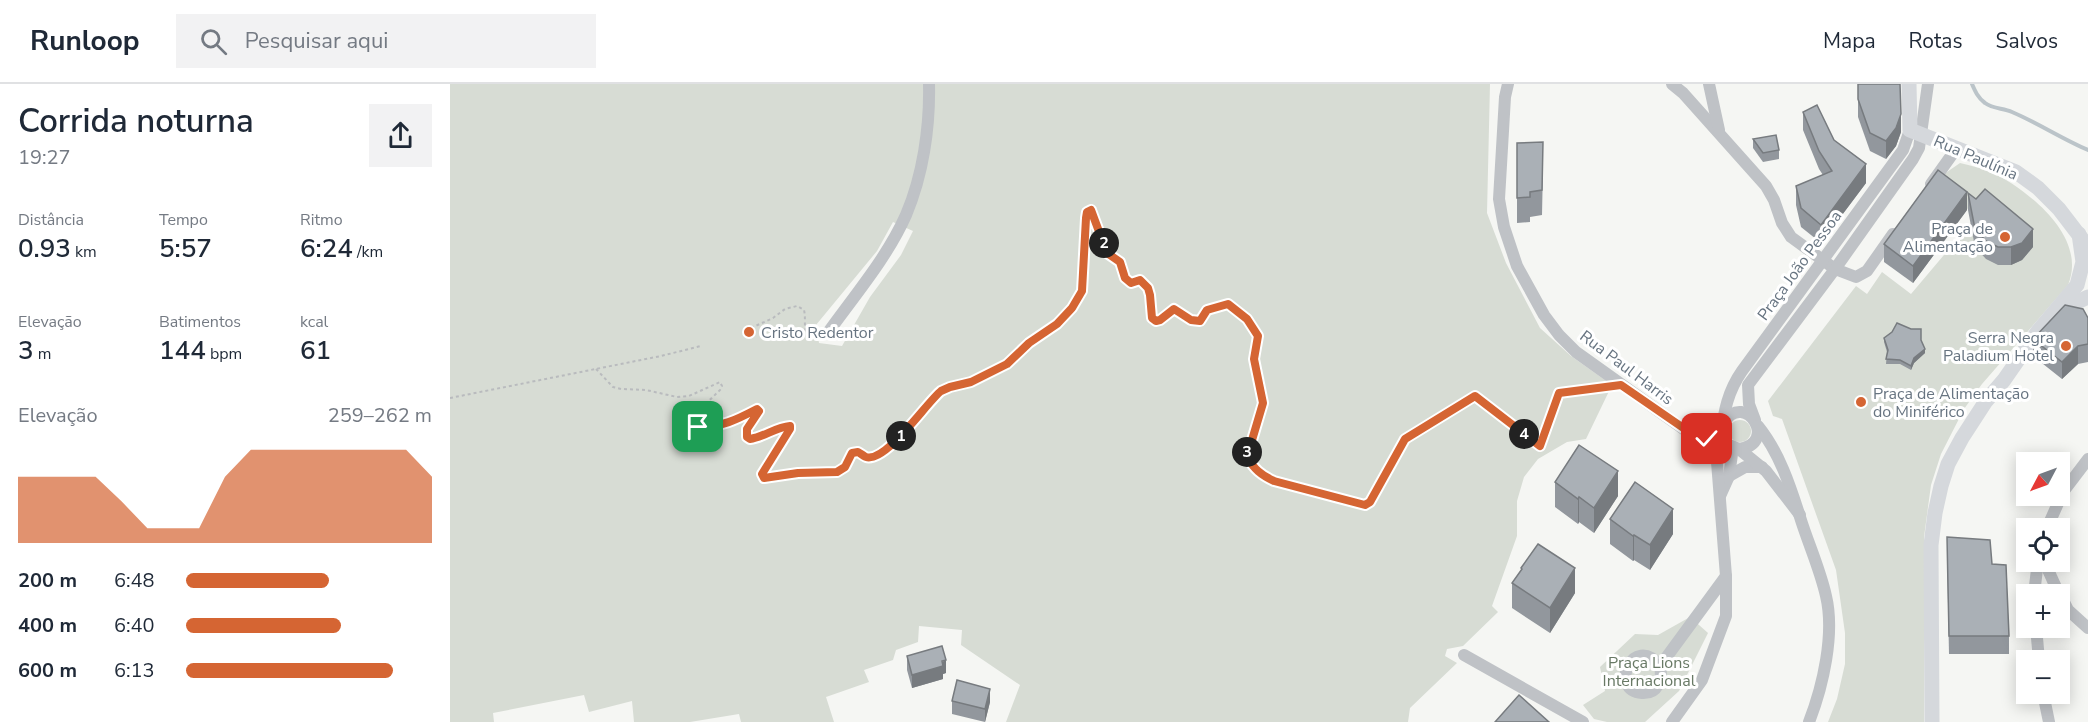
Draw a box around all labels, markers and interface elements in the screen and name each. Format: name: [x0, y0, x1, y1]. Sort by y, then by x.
search box: [176, 14, 596, 68]
text: Runloop: [30, 22, 140, 60]
icon: search: [197, 25, 230, 58]
text: Pesquisar aqui: [245, 26, 388, 56]
text: Mapa: [1823, 27, 1876, 55]
text: Rotas: [1909, 27, 1963, 55]
text: Salvos: [1996, 27, 2058, 55]
text: Corrida noturna: [18, 99, 254, 144]
button: share: [369, 104, 432, 167]
street label: Rua Paulínia: [1930, 130, 2021, 185]
text: 19:27: [18, 144, 71, 171]
street label: Praça João Pessoa: [1753, 206, 1847, 325]
text: Distância: [18, 209, 84, 231]
text: Tempo: [159, 209, 208, 231]
text: Ritmo: [300, 209, 343, 231]
place label: Praça de Alimentação: [1903, 218, 1993, 258]
pin: 2: [1089, 228, 1119, 258]
marker: Praça de Alimentação: [1998, 230, 2012, 244]
text: 0.93: [18, 231, 71, 266]
text: 5:57: [159, 231, 212, 266]
text: 6:24: [300, 231, 353, 266]
text: 2: [1099, 232, 1109, 254]
text: km: [71, 241, 97, 263]
text: /km: [353, 241, 383, 263]
text: Elevação: [18, 311, 82, 333]
text: Batimentos: [159, 311, 241, 333]
text: kcal: [300, 311, 328, 333]
place label: Cristo Redentor: [761, 322, 874, 344]
marker: Cristo Redentor: [742, 325, 756, 339]
street label: Rua Paul Harris: [1575, 325, 1678, 410]
place label: Serra Negra Paladium Hotel: [1943, 327, 2054, 367]
text: 3: [18, 333, 34, 368]
text: 144: [159, 333, 206, 368]
text: 61: [300, 333, 331, 368]
marker: Serra Negra Paladium Hotel: [2059, 339, 2073, 353]
text: m: [34, 343, 51, 365]
text: bpm: [206, 343, 242, 365]
place label: Praça de Alimentação do Miniférico: [1873, 383, 2029, 423]
marker: Praça de Alimentação do Miniférico: [1854, 395, 1868, 409]
pin: [672, 401, 723, 452]
text: Elevação: [18, 402, 98, 429]
text: 259–262 m: [328, 402, 432, 429]
icon: arrive: [681, 410, 714, 443]
pin: [1681, 413, 1732, 464]
pin: 4: [1509, 419, 1539, 449]
pin: 1: [886, 421, 916, 451]
icon: check: [1690, 422, 1723, 455]
text: 4: [1519, 423, 1529, 445]
text: 1: [896, 425, 906, 447]
pin: 3: [1232, 437, 1262, 467]
text: 3: [1242, 441, 1252, 463]
north arrow: [2016, 452, 2070, 506]
map controls: [2016, 452, 2070, 704]
button: locate: [2016, 518, 2070, 572]
text: 200 m: [18, 567, 77, 594]
text: 6:48: [114, 567, 155, 594]
button: +: [2016, 584, 2070, 638]
text: 400 m: [18, 612, 77, 639]
text: 6:40: [114, 612, 155, 639]
button: −: [2016, 650, 2070, 704]
park label: Praça Lions Internacional: [1603, 652, 1696, 692]
text: 600 m: [18, 657, 77, 684]
text: 6:13: [114, 657, 155, 684]

